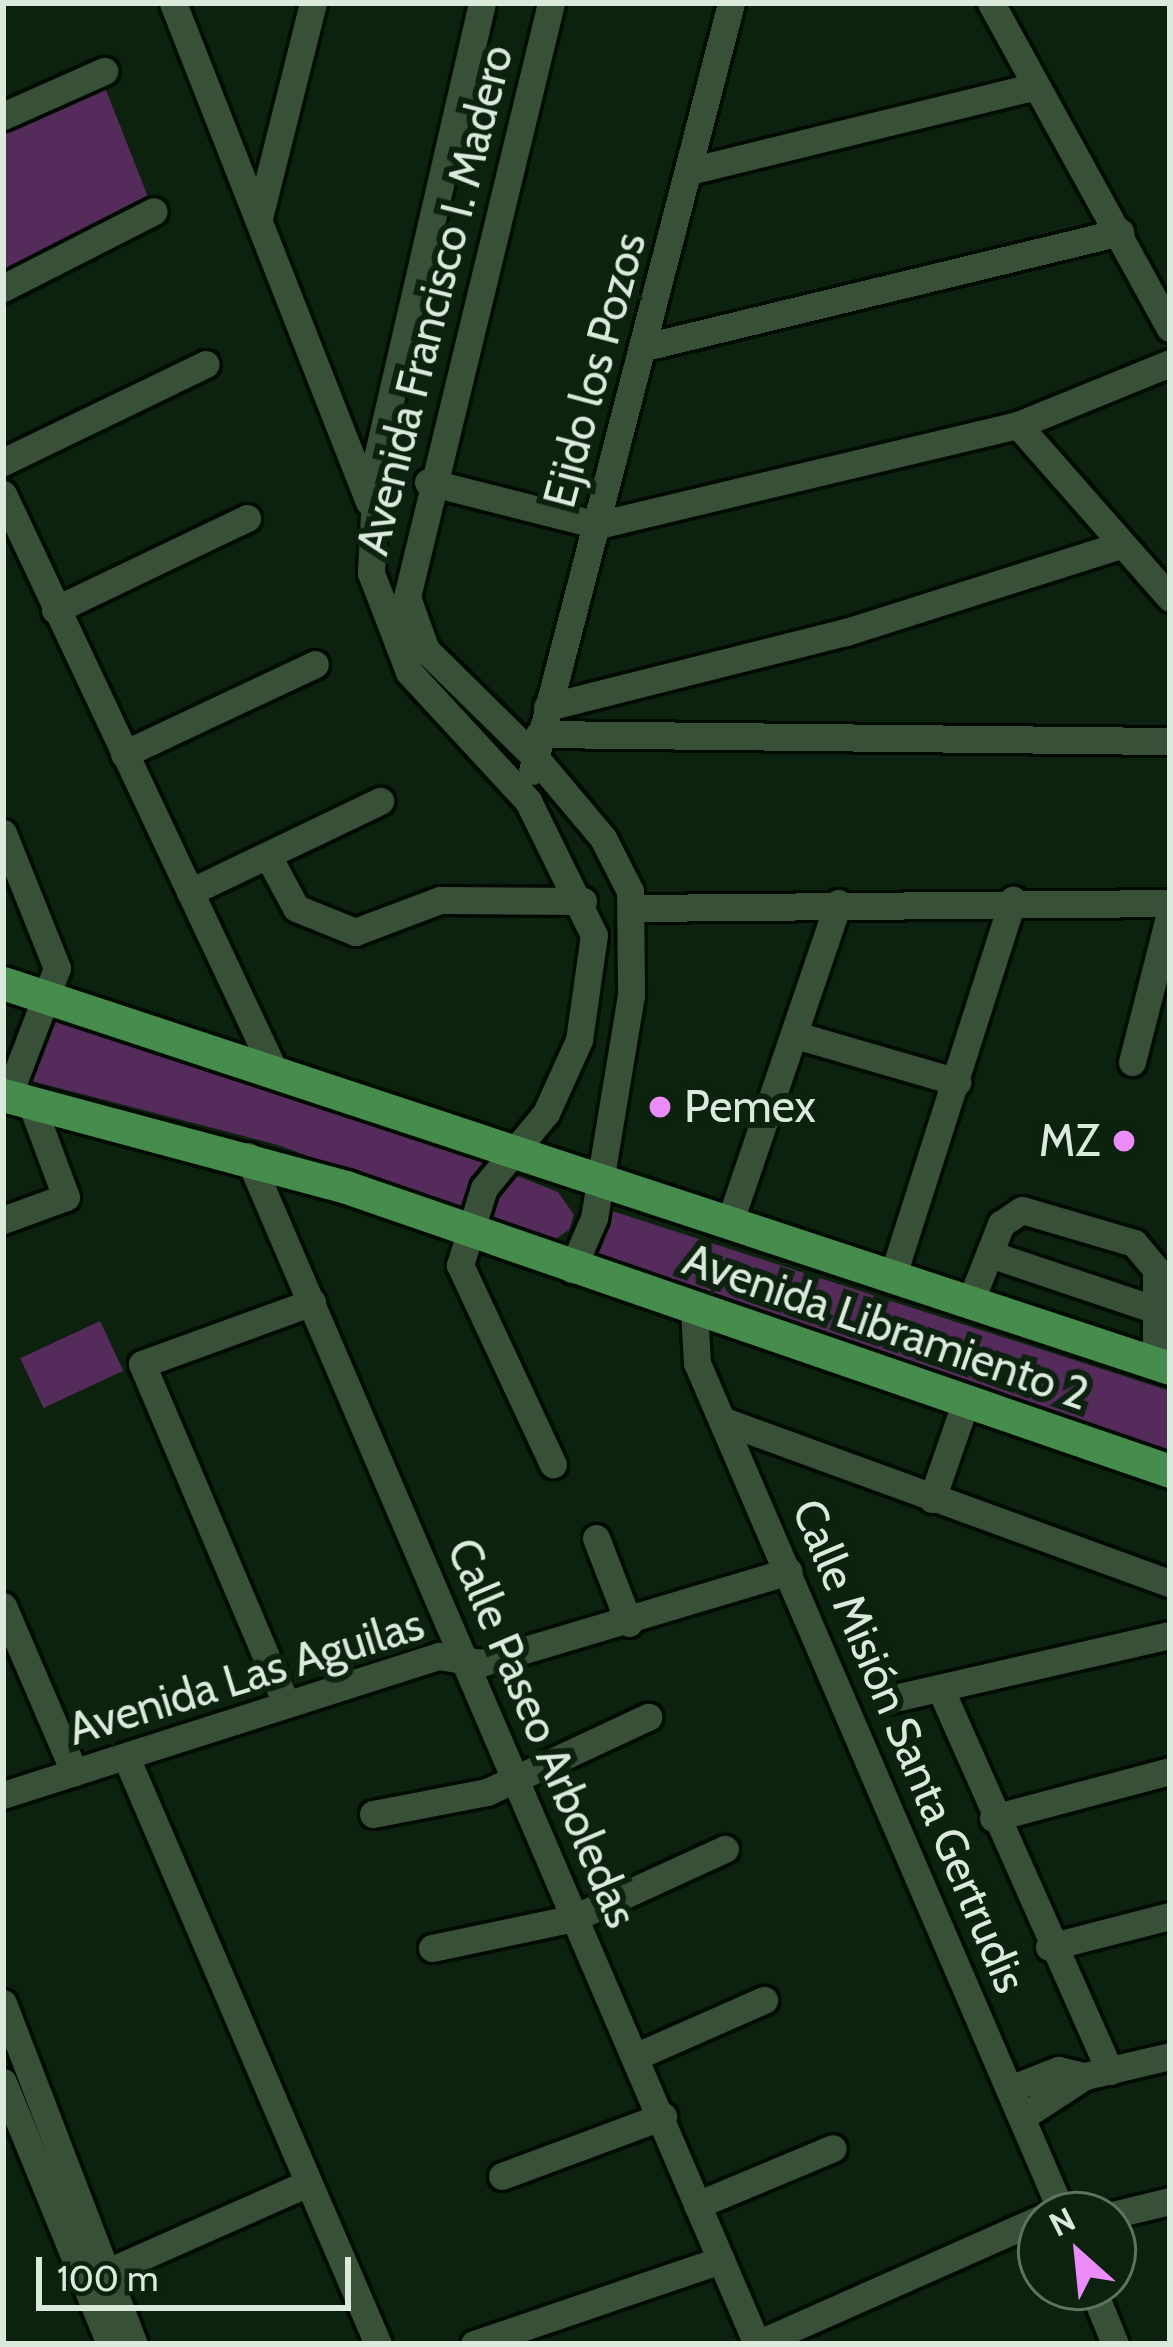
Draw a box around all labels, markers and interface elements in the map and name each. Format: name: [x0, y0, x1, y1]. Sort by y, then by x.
street label: Avenida Francisco I. Madero: [346, 40, 524, 560]
street label: Ejido los Pozos: [532, 227, 658, 513]
place label: Pemex: [684, 1080, 816, 1134]
marker: Pemex: [647, 1094, 673, 1120]
place label: MZ: [1039, 1114, 1100, 1168]
marker: MZ: [1111, 1128, 1137, 1154]
street label: Avenida Libramiento 2: [676, 1232, 1096, 1422]
street label: Calle Misión Santa Gertrudis: [781, 1491, 1037, 2001]
street label: Calle Paseo Arboledas: [436, 1530, 648, 1936]
street label: Avenida Las Aguilas: [62, 1597, 430, 1757]
north arrow: [1017, 2191, 1137, 2311]
text: N: [1043, 2198, 1081, 2245]
scale bar: [42, 2233, 357, 2307]
text: 100 m: [57, 2256, 159, 2300]

